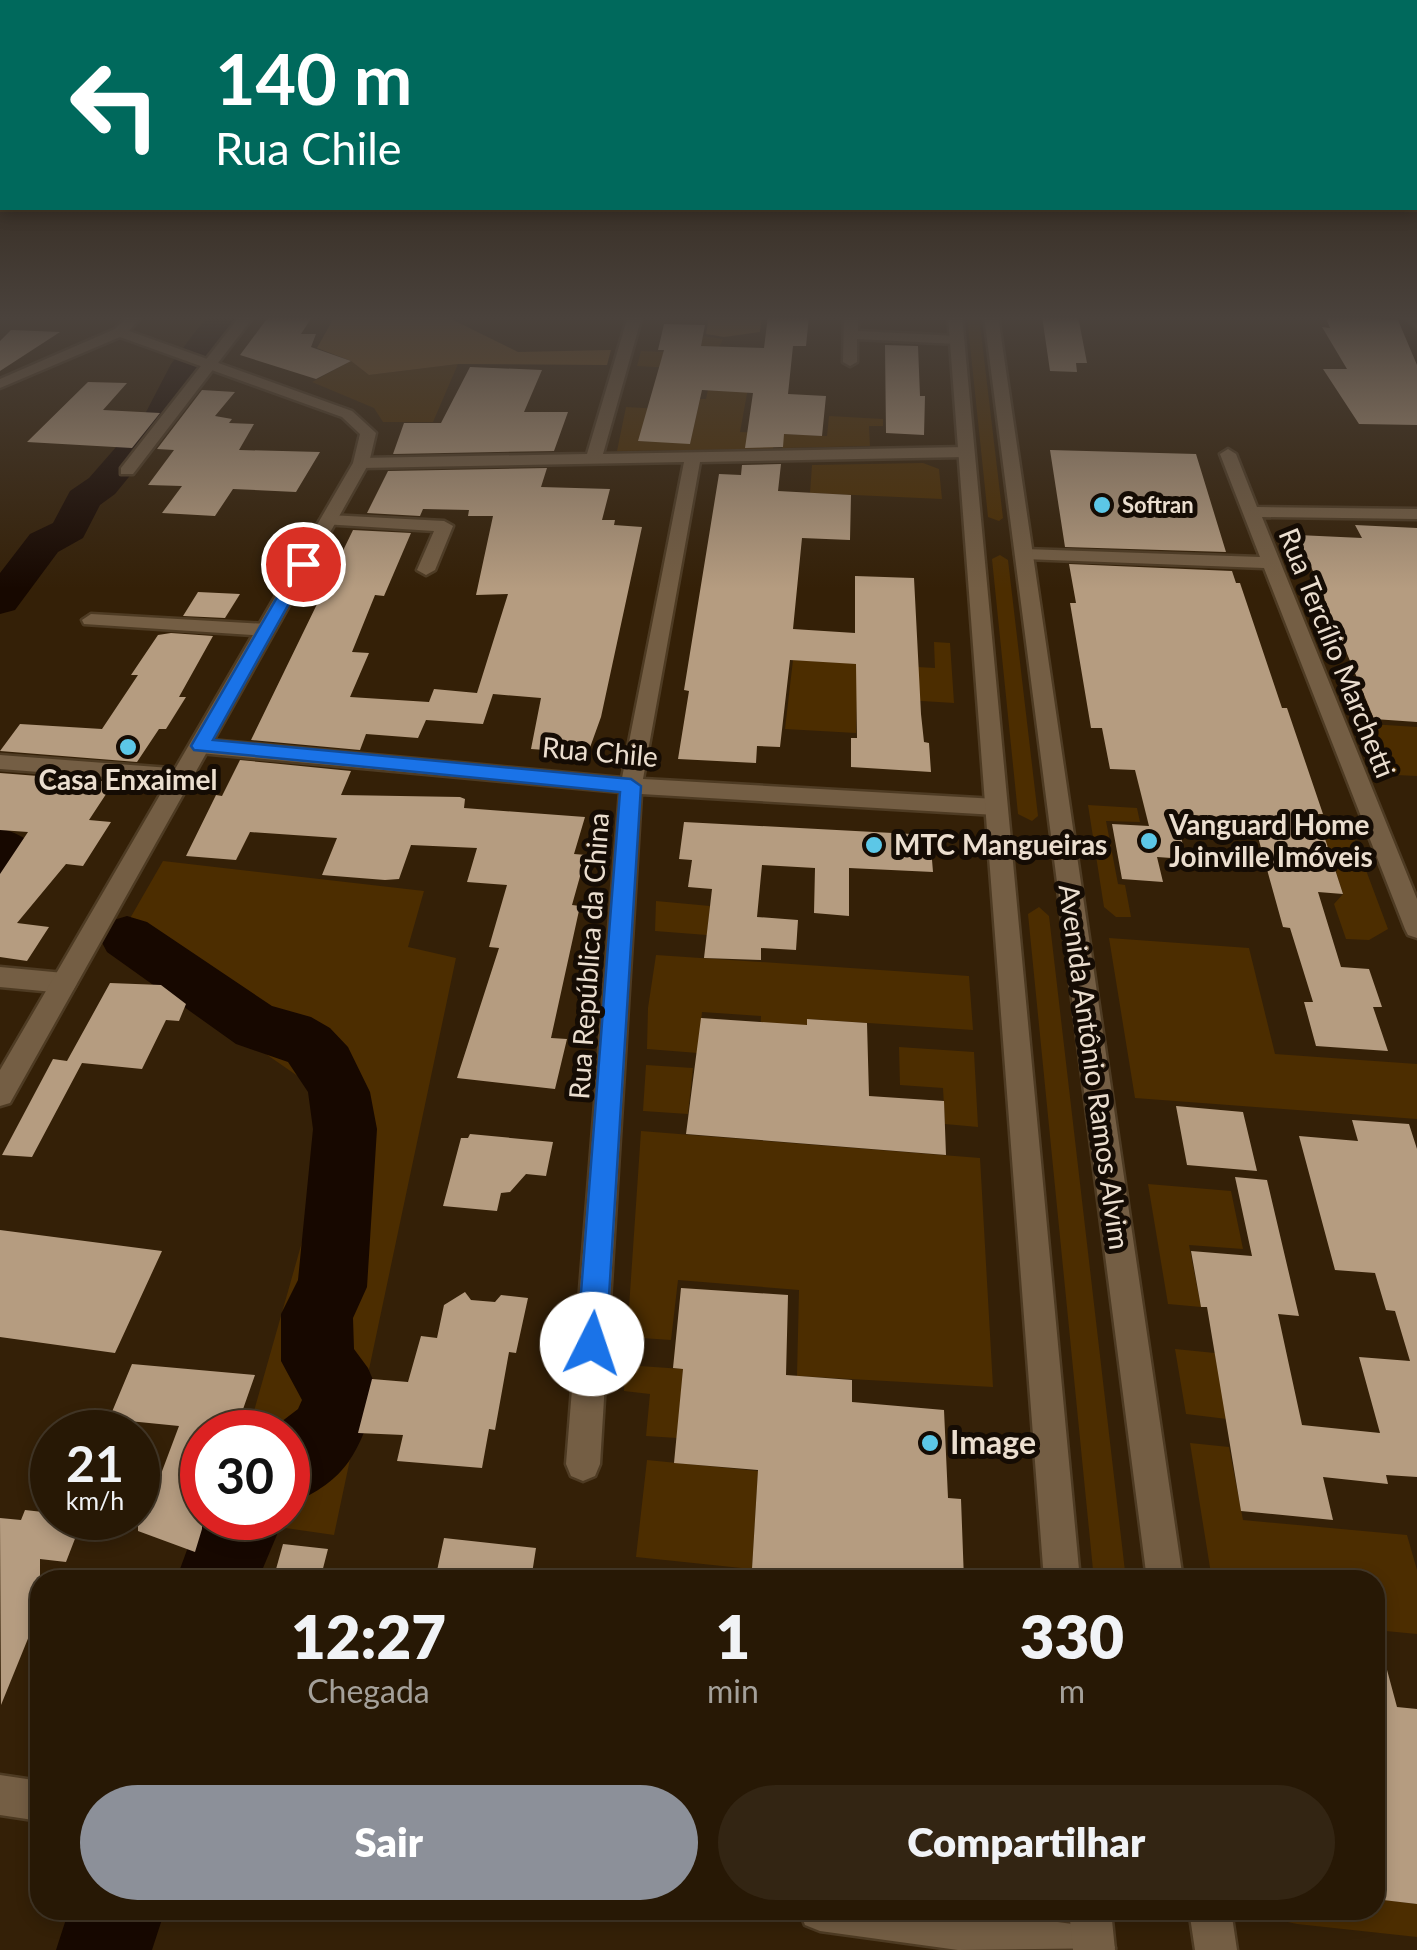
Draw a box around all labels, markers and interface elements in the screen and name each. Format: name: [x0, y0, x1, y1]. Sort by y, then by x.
text: 140 m: [215, 36, 412, 120]
icon: left: [50, 40, 180, 170]
text: Rua Chile: [215, 121, 402, 175]
place label: Softran: [1122, 491, 1194, 518]
marker: Softran: [1091, 494, 1113, 516]
pin: [261, 522, 346, 607]
street label: Rua Tercílio Marchetti: [1272, 523, 1404, 782]
icon: arrive: [276, 537, 331, 592]
street label: Rua Chile: [541, 729, 659, 773]
marker: Casa Enxaimel: [117, 736, 139, 758]
place label: Casa Enxaimel: [39, 762, 217, 796]
place label: Vanguard Home Joinville Imóveis: [1168, 807, 1373, 873]
street label: Rua República da China: [561, 811, 615, 1100]
place label: MTC Mangueiras: [894, 827, 1107, 861]
marker: Vanguard Home Joinville Imóveis: [1138, 830, 1160, 852]
marker: MTC Mangueiras: [863, 834, 885, 856]
street label: Avenida Antônio Ramos Alvim: [1053, 882, 1137, 1252]
position arrow: [540, 1292, 644, 1396]
speed limit sign: 30: [180, 1410, 310, 1540]
place label: Image: [950, 1422, 1036, 1461]
marker: Image: [919, 1432, 941, 1454]
text: 21: [66, 1433, 124, 1493]
text: km/h: [66, 1485, 124, 1515]
text: 12:27: [291, 1600, 446, 1672]
text: 1: [715, 1600, 750, 1672]
text: 330: [1020, 1600, 1124, 1672]
text: Chegada: [307, 1671, 430, 1710]
text: min: [707, 1671, 759, 1710]
text: m: [1059, 1671, 1085, 1710]
button: Sair: [80, 1785, 698, 1900]
button: Compartilhar: [718, 1785, 1335, 1900]

